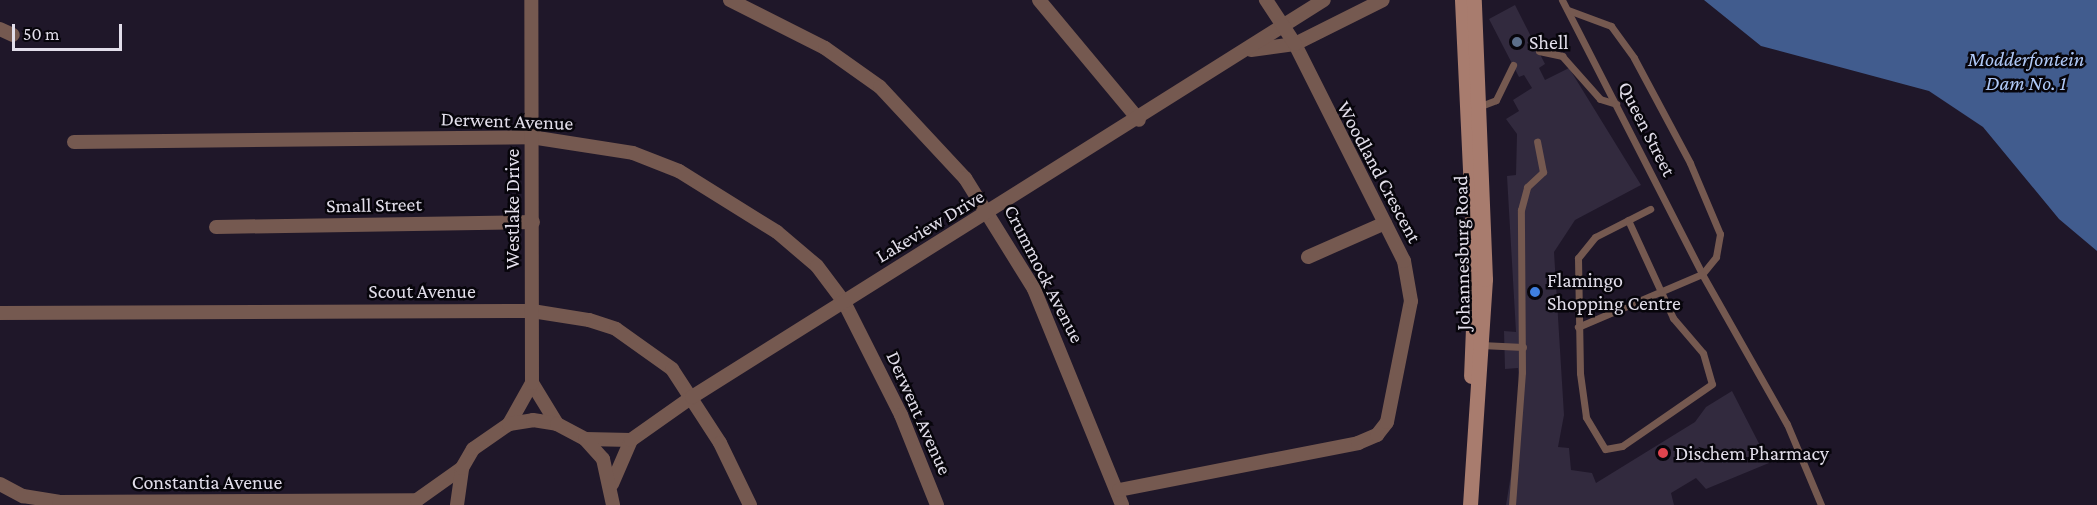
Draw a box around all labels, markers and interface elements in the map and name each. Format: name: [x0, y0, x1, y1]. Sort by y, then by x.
scale bar: [15, 12, 124, 50]
text: 50 m: [23, 24, 60, 44]
place label: Shell: [1529, 30, 1568, 54]
marker: Shell: [1510, 35, 1524, 49]
water label: Modderfontein Dam No. 1: [1968, 46, 2084, 96]
street label: Queen Street: [1613, 78, 1681, 180]
street label: Woodland Crescent: [1332, 97, 1426, 247]
street label: Derwent Avenue: [440, 107, 574, 135]
street label: Westlake Drive: [500, 149, 524, 269]
street label: Johannesburg Road: [1449, 175, 1475, 331]
street label: Lakeview Drive: [871, 184, 989, 268]
street label: Small Street: [326, 192, 422, 218]
street label: Crummock Avenue: [999, 201, 1089, 347]
place label: Flamingo Shopping Centre: [1547, 268, 1681, 315]
street label: Scout Avenue: [368, 279, 476, 303]
marker: Flamingo Shopping Centre: [1528, 285, 1542, 299]
street label: Derwent Avenue: [881, 348, 957, 478]
place label: Dischem Pharmacy: [1675, 441, 1829, 465]
marker: Dischem Pharmacy: [1656, 446, 1670, 460]
street label: Constantia Avenue: [132, 470, 282, 494]

